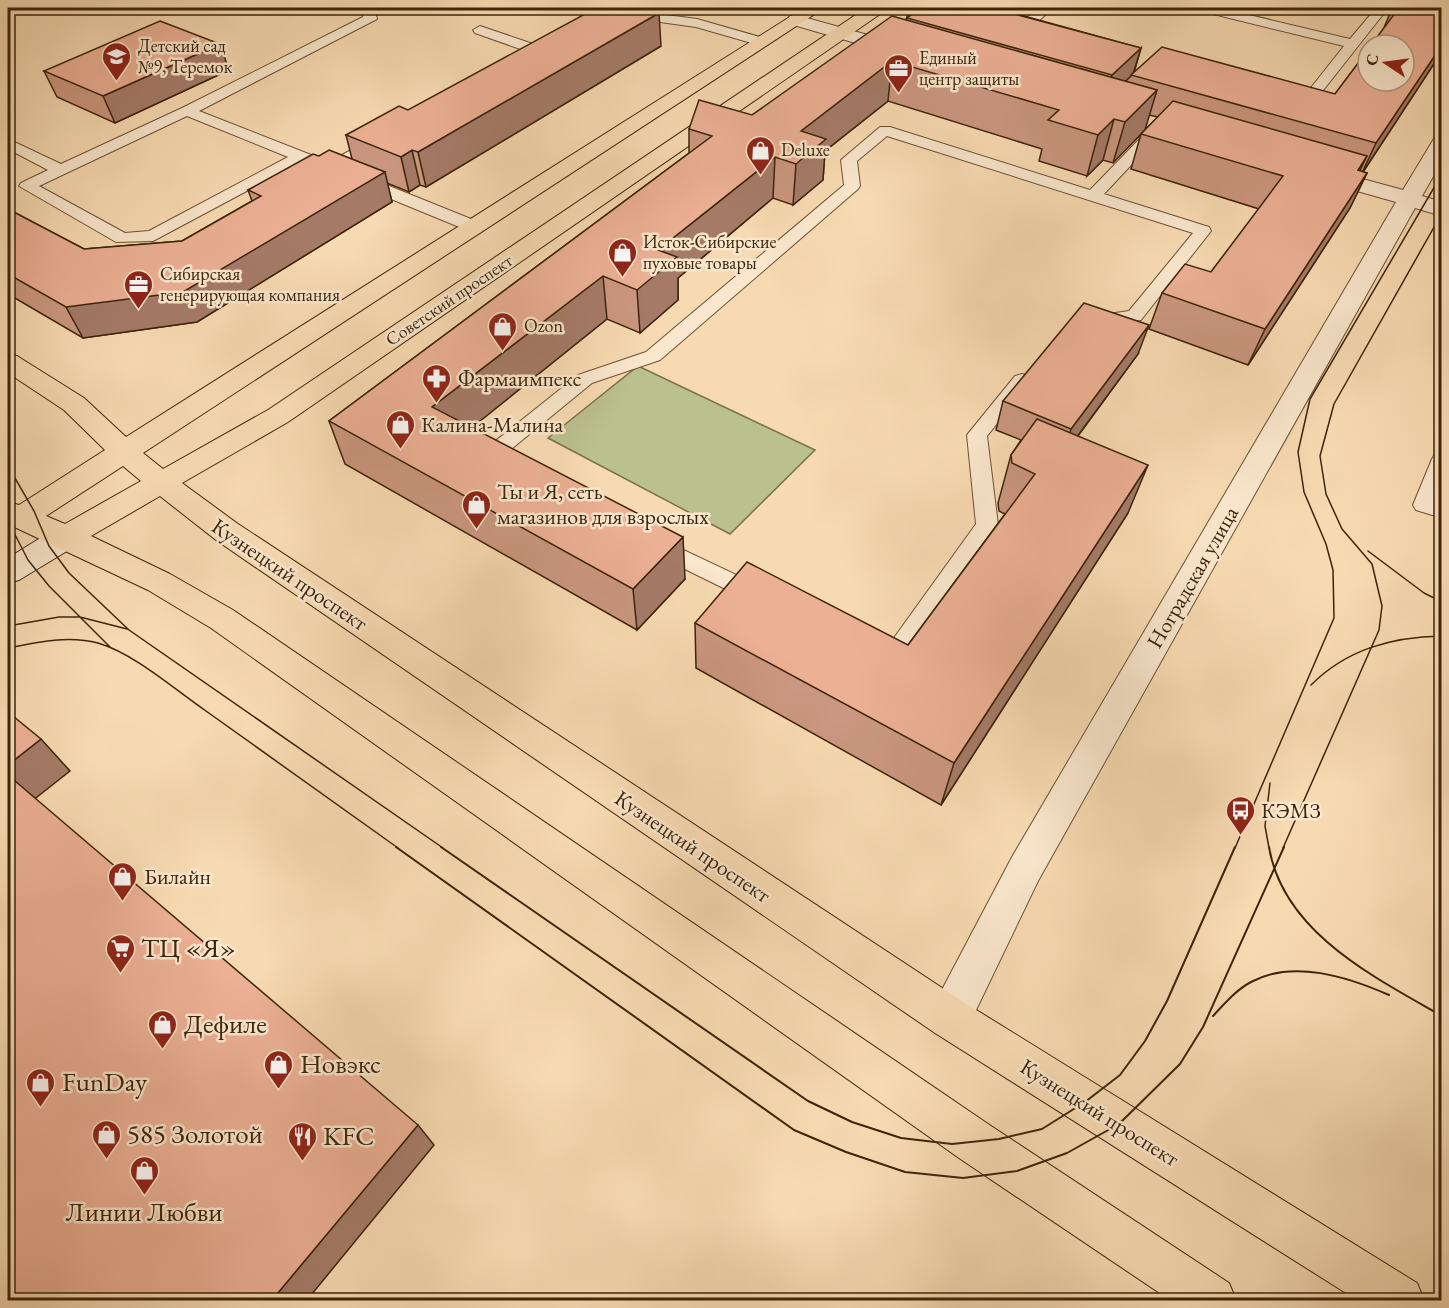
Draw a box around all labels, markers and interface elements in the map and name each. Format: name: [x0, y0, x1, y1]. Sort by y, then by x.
north arrow: [1356, 33, 1416, 93]
place label: Детский сад №9, Теремок: [138, 34, 233, 78]
school or university icon: Детский сад №9, Теремок: [101, 40, 133, 82]
place label: Единый центр защиты: [919, 46, 1019, 90]
office icon: Единый центр защиты: [882, 52, 914, 94]
text: С: [1360, 52, 1383, 68]
shop icon: Deluxe: [744, 134, 776, 176]
place label: Deluxe: [781, 138, 830, 161]
place label: Исток-Сибирские пуховые товары: [643, 230, 776, 274]
shop icon: Исток-Сибирские пуховые товары: [606, 236, 638, 278]
street label: Советский проспект: [381, 248, 517, 351]
place label: Сибирская генерирующая компания: [160, 262, 340, 306]
office icon: Сибирская генерирующая компания: [123, 268, 155, 310]
shop icon: Ozon: [487, 310, 519, 352]
place label: Ozon: [524, 314, 563, 337]
pharmacy icon: Фармаимпекс: [421, 362, 453, 404]
place label: Фармаимпекс: [458, 364, 581, 393]
shop icon: Калина-Малина: [384, 408, 416, 450]
place label: Калина-Малина: [421, 410, 564, 439]
place label: Ты и Я, сеть магазинов для взрослых: [497, 477, 709, 531]
shop icon: Ты и Я, сеть магазинов для взрослых: [460, 488, 492, 530]
street label: Ноградская улица: [1140, 501, 1245, 654]
street label: Кузнецкий проспект: [206, 511, 373, 637]
street label: Кузнецкий проспект: [609, 783, 776, 909]
bus stop icon: КЭМЗ: [1224, 794, 1256, 836]
place label: КЭМЗ: [1261, 796, 1321, 825]
shop icon: Билайн: [107, 860, 139, 902]
place label: Билайн: [144, 862, 211, 891]
place label: ТЦ «Я»: [141, 930, 236, 965]
supermarket icon: ТЦ «Я»: [104, 932, 136, 974]
place label: Дефиле: [184, 1006, 267, 1041]
shop icon: Дефиле: [147, 1008, 179, 1050]
place label: Новэкс: [300, 1046, 381, 1081]
shop icon: Новэкс: [263, 1048, 295, 1090]
street label: Кузнецкий проспект: [1015, 1052, 1185, 1173]
place label: FunDay: [62, 1064, 147, 1099]
shop icon: FunDay: [25, 1066, 57, 1108]
place label: 585 Золотой: [127, 1116, 263, 1151]
shop icon: 585 Золотой: [90, 1118, 122, 1160]
place label: KFC: [323, 1118, 374, 1153]
restaurant icon: KFC: [286, 1120, 318, 1162]
shop icon: Линии Любви: [128, 1154, 160, 1196]
place label: Линии Любви: [66, 1194, 222, 1229]

